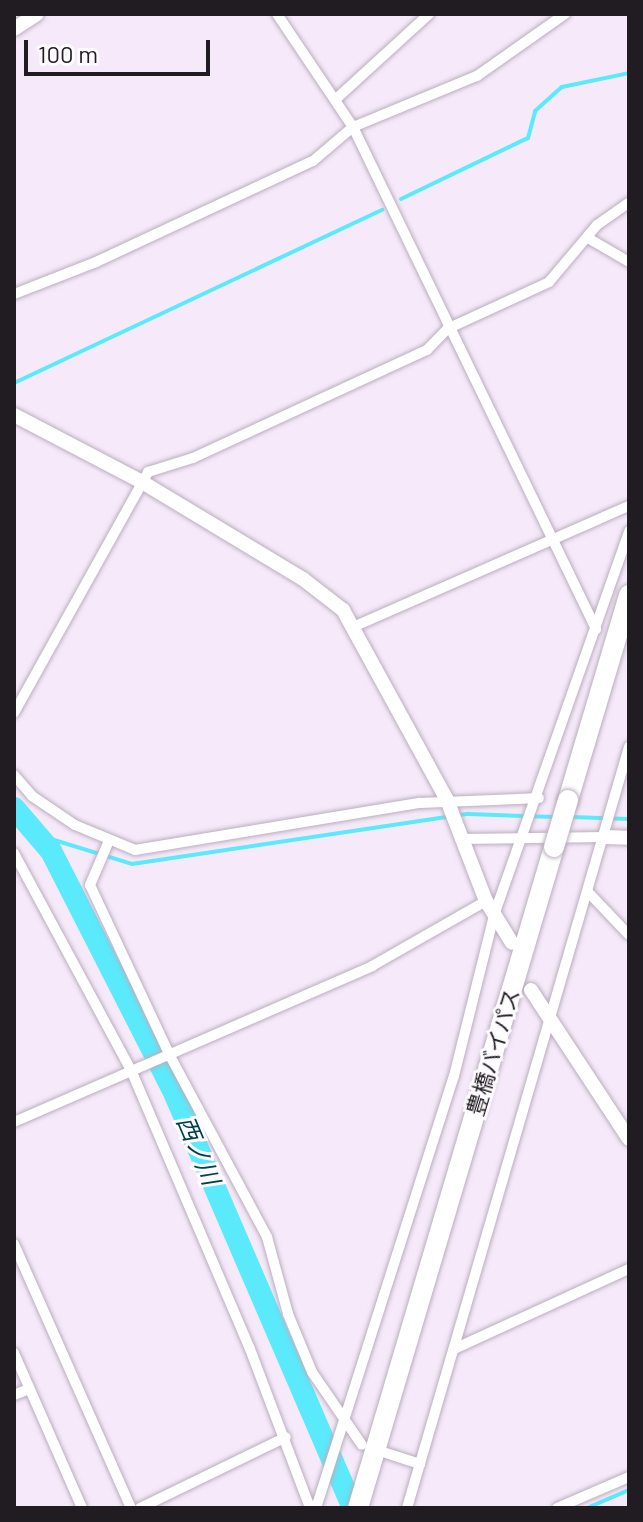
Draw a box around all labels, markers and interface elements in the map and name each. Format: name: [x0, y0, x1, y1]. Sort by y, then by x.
scale bar: [28, 24, 214, 74]
text: 100 m: [38, 39, 98, 68]
street label: 豊橋バイパス: [461, 985, 525, 1119]
water label: 西ノ川: [172, 1111, 226, 1189]

